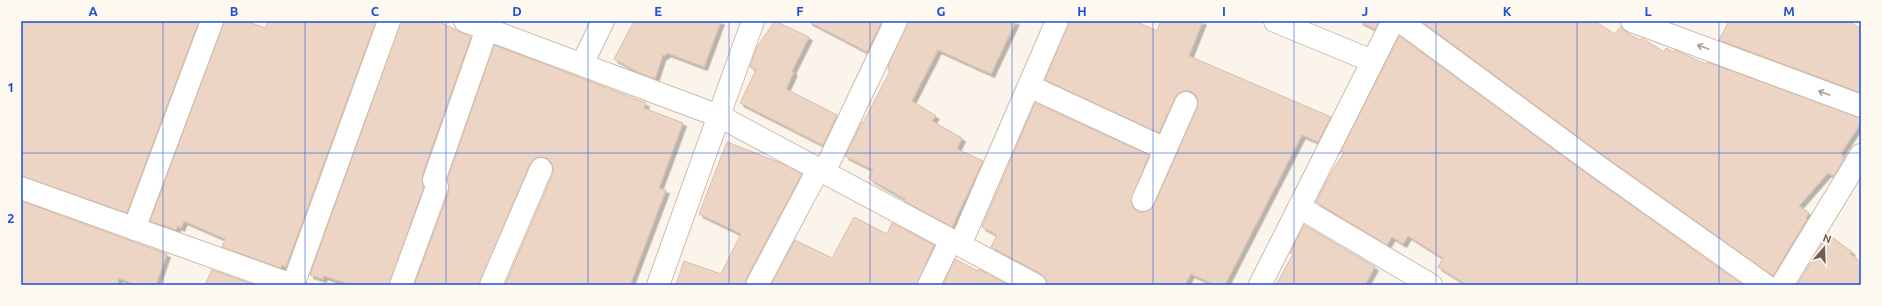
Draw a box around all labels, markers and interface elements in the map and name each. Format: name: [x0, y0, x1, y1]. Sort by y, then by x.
text: A: [88, 4, 98, 18]
text: B: [230, 4, 239, 18]
text: C: [371, 4, 380, 18]
text: D: [512, 4, 522, 18]
text: E: [654, 4, 662, 18]
text: F: [796, 4, 804, 18]
text: G: [937, 4, 946, 18]
text: H: [1077, 4, 1087, 18]
text: I: [1222, 4, 1226, 18]
text: J: [1362, 4, 1368, 18]
text: K: [1503, 4, 1512, 18]
text: L: [1644, 4, 1652, 18]
text: M: [1783, 4, 1795, 18]
one-way arrow: [1697, 43, 1709, 51]
text: 1: [7, 80, 15, 94]
one-way arrow: [1819, 88, 1831, 96]
text: 2: [7, 211, 15, 225]
north arrow: [1804, 228, 1844, 268]
text: N: [1821, 232, 1833, 246]

